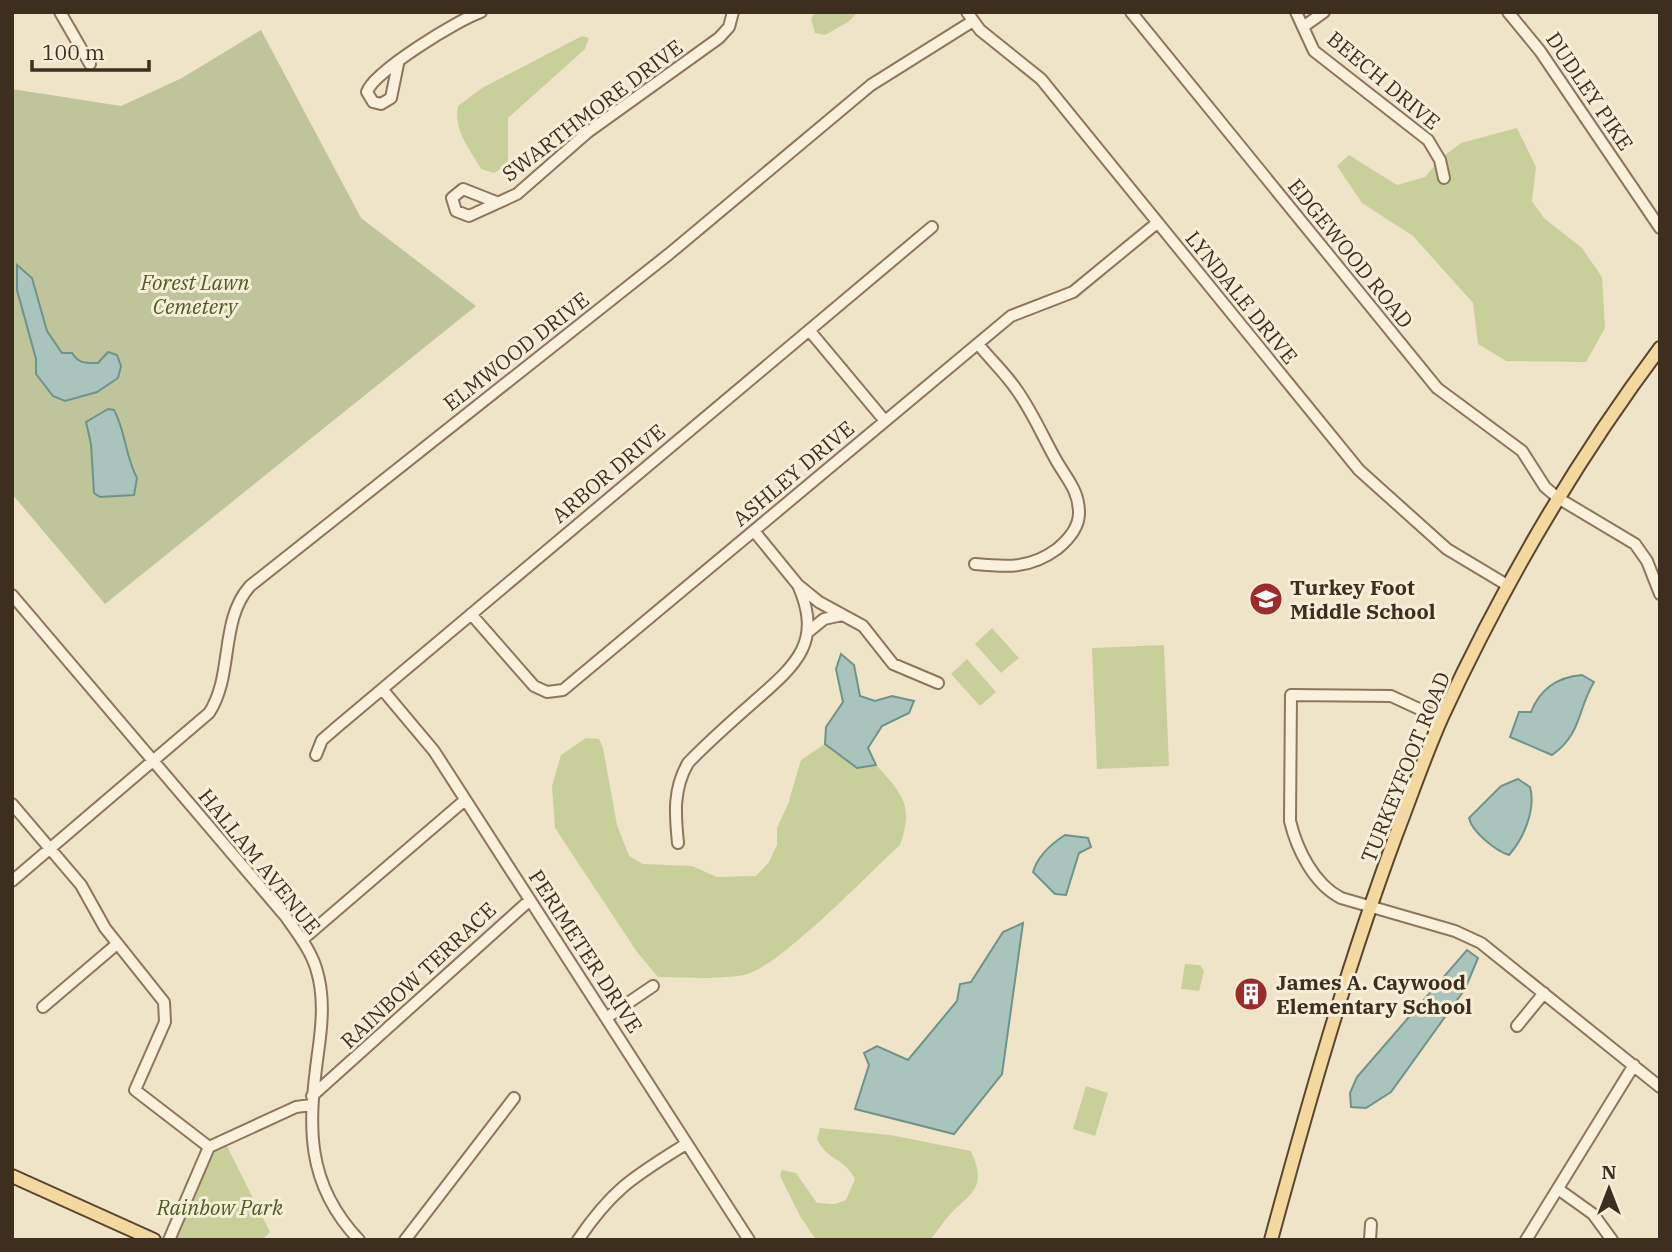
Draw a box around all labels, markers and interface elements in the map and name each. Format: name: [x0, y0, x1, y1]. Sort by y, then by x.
street label: BEECH DRIVE: [1322, 24, 1446, 136]
street label: DUDLEY PIKE: [1540, 26, 1640, 156]
scale bar: [32, 28, 149, 72]
street label: SWARTHMORE DRIVE: [496, 33, 688, 187]
text: 100 m: [42, 38, 105, 66]
street label: EDGEWOOD ROAD: [1282, 172, 1420, 334]
street label: LYNDALE DRIVE: [1180, 225, 1304, 369]
park label: Forest Lawn Cemetery: [140, 268, 249, 320]
street label: ELMWOOD DRIVE: [437, 285, 595, 417]
street label: ASHLEY DRIVE: [726, 414, 860, 532]
street label: ARBOR DRIVE: [545, 417, 671, 529]
place label: Turkey Foot Middle School: [1290, 573, 1436, 625]
school or university icon: Turkey Foot Middle School: [1247, 580, 1285, 618]
street label: TURKEYFOOT ROAD: [1354, 667, 1456, 867]
street label: HALLAM AVENUE: [193, 782, 327, 940]
street label: PERIMETER DRIVE: [523, 864, 649, 1038]
street label: RAINBOW TERRACE: [334, 896, 502, 1054]
place label: James A. Caywood Elementary School: [1276, 968, 1472, 1020]
building icon: James A. Caywood Elementary School: [1232, 975, 1270, 1013]
north arrow: [1574, 1154, 1644, 1224]
text: N: [1601, 1160, 1617, 1184]
park label: Rainbow Park: [156, 1193, 284, 1221]

